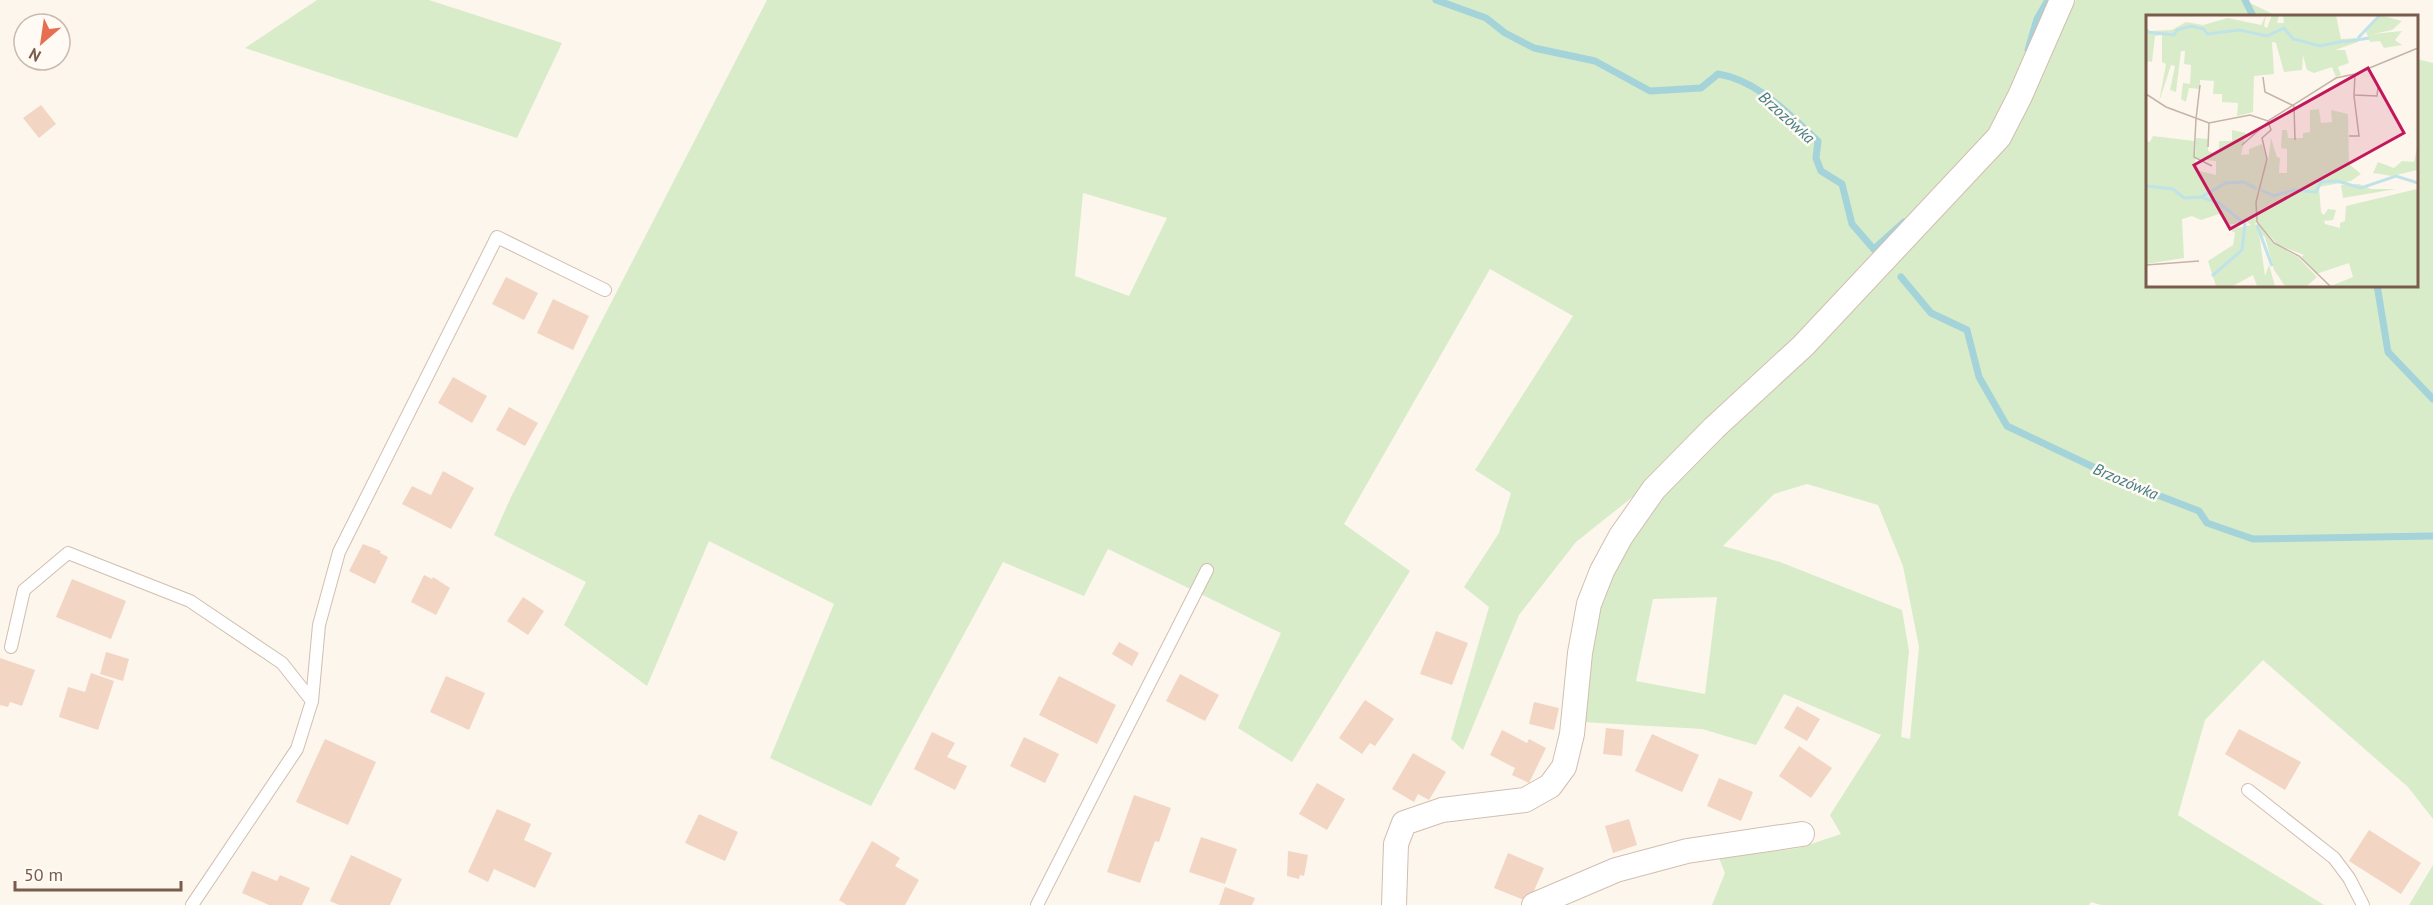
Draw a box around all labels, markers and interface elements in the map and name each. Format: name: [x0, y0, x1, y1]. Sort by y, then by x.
north arrow: [12, 12, 72, 72]
inset map: [2146, 15, 2418, 286]
text: N: [25, 44, 44, 66]
water label: Brzozówka: [1755, 87, 1819, 148]
water label: Brzozówka: [2090, 458, 2162, 504]
scale bar: [15, 854, 182, 892]
text: 50 m: [24, 863, 63, 886]

